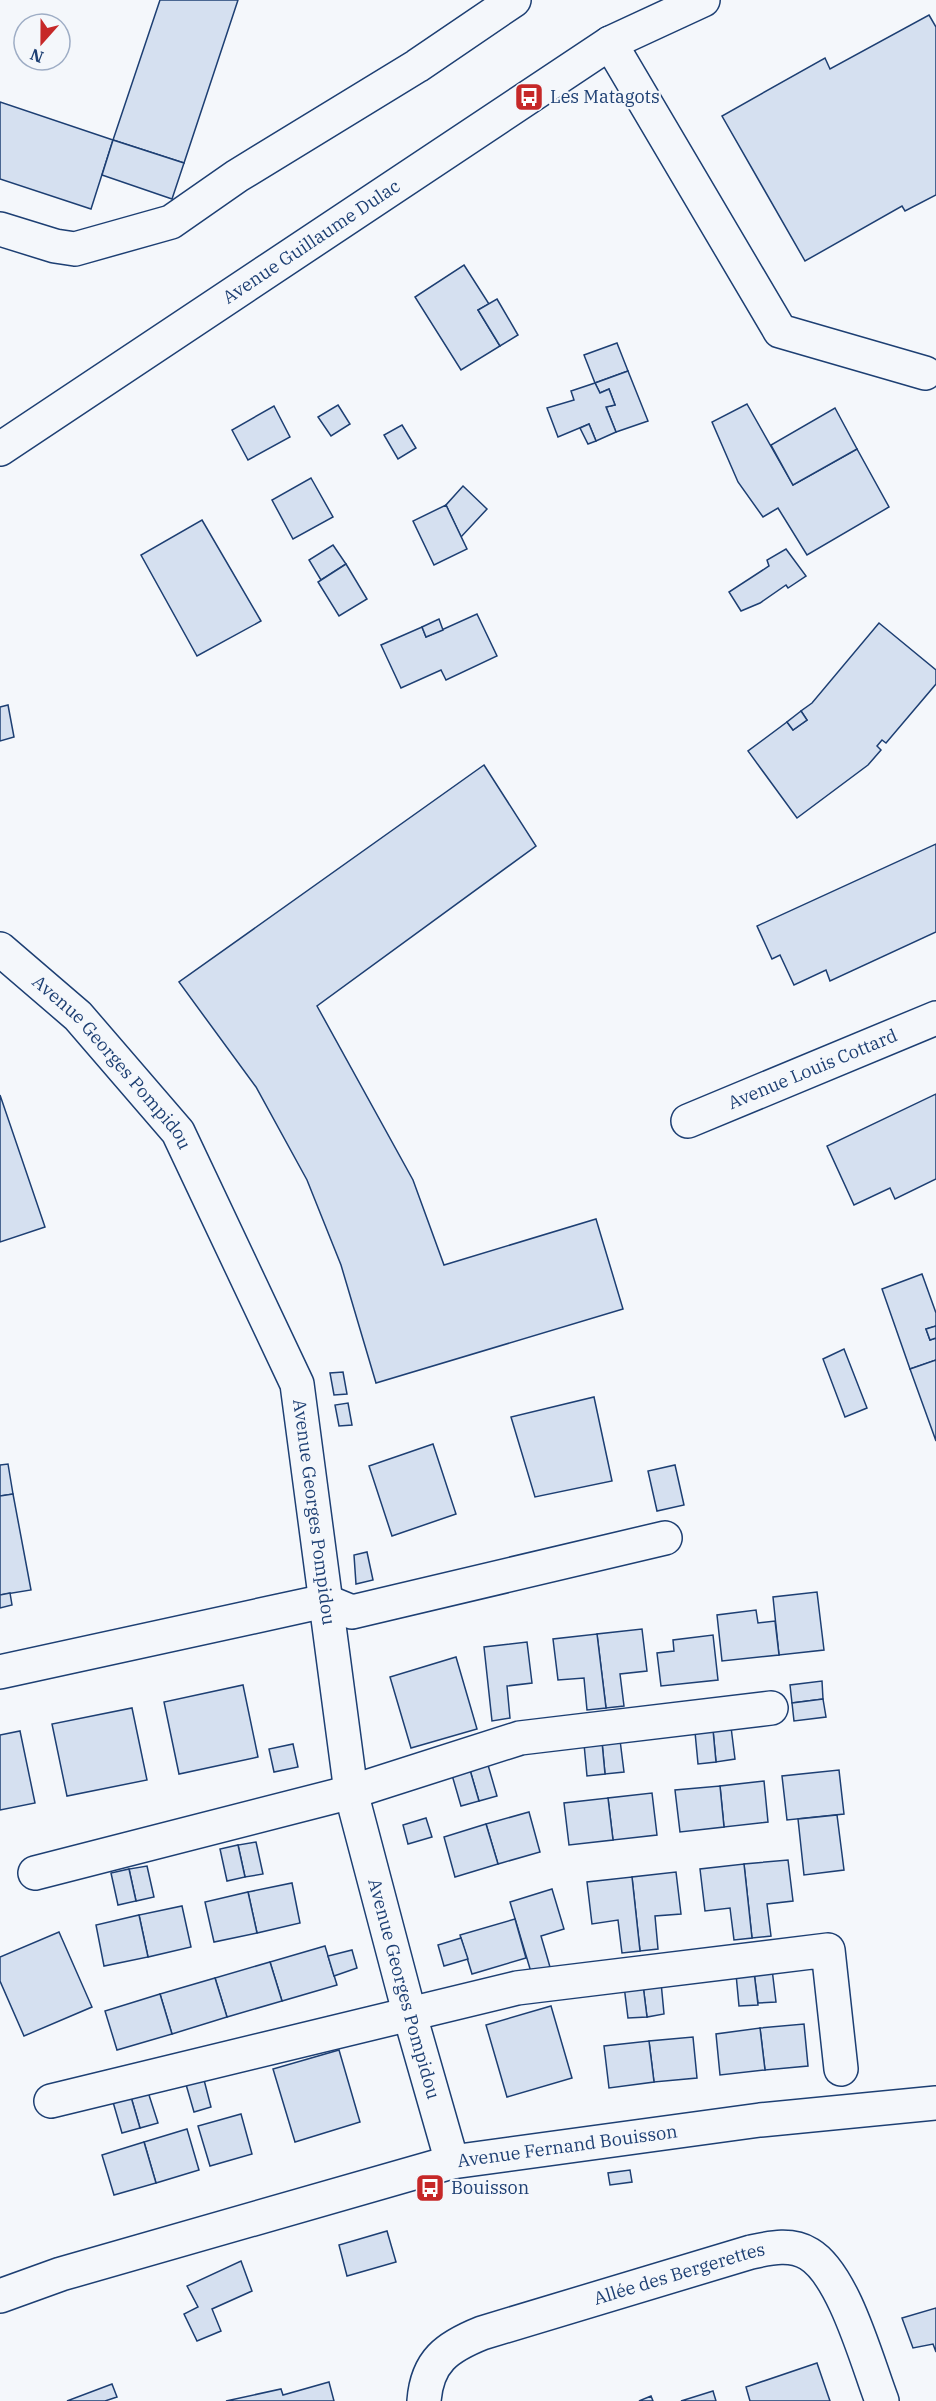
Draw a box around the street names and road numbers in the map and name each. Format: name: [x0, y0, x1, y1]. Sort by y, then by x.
street label: Avenue Guillaume Dulac: [218, 174, 404, 309]
street label: Avenue Georges Pompidou: [28, 970, 197, 1153]
street label: Avenue Louis Cottard: [724, 1023, 901, 1114]
street label: Avenue Georges Pompidou: [288, 1398, 341, 1627]
street label: Avenue Georges Pompidou: [363, 1876, 445, 2102]
street label: Avenue Fernand Bouisson: [456, 2119, 679, 2172]
street label: Allée des Bergerettes: [591, 2237, 767, 2310]

